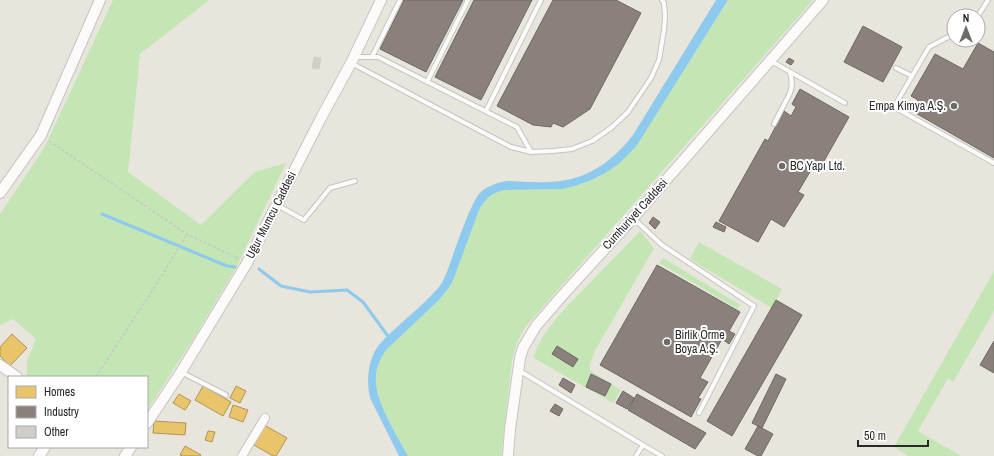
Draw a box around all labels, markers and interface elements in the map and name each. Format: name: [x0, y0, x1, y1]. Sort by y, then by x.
north arrow: [946, 8, 986, 48]
text: N: [963, 11, 969, 25]
place label: Empa Kimya A.Ş.: [869, 98, 946, 114]
marker: Empa Kimya A.Ş.: [949, 101, 959, 111]
place label: BC Yapı Ltd.: [790, 158, 845, 174]
marker: BC Yapı Ltd.: [777, 161, 787, 171]
street label: Uğur Mumcu Caddesi: [242, 169, 300, 261]
street label: Cumhuriyet Caddesi: [599, 175, 671, 253]
place label: Birlik Örme Boya A.Ş.: [675, 326, 725, 357]
marker: Birlik Örme Boya A.Ş.: [662, 337, 672, 347]
legend: [8, 376, 148, 448]
text: Homes: [44, 384, 75, 400]
text: Industry: [44, 404, 79, 420]
scale bar: [858, 422, 928, 448]
text: Other: [44, 424, 69, 440]
text: 50 m: [864, 428, 886, 444]

